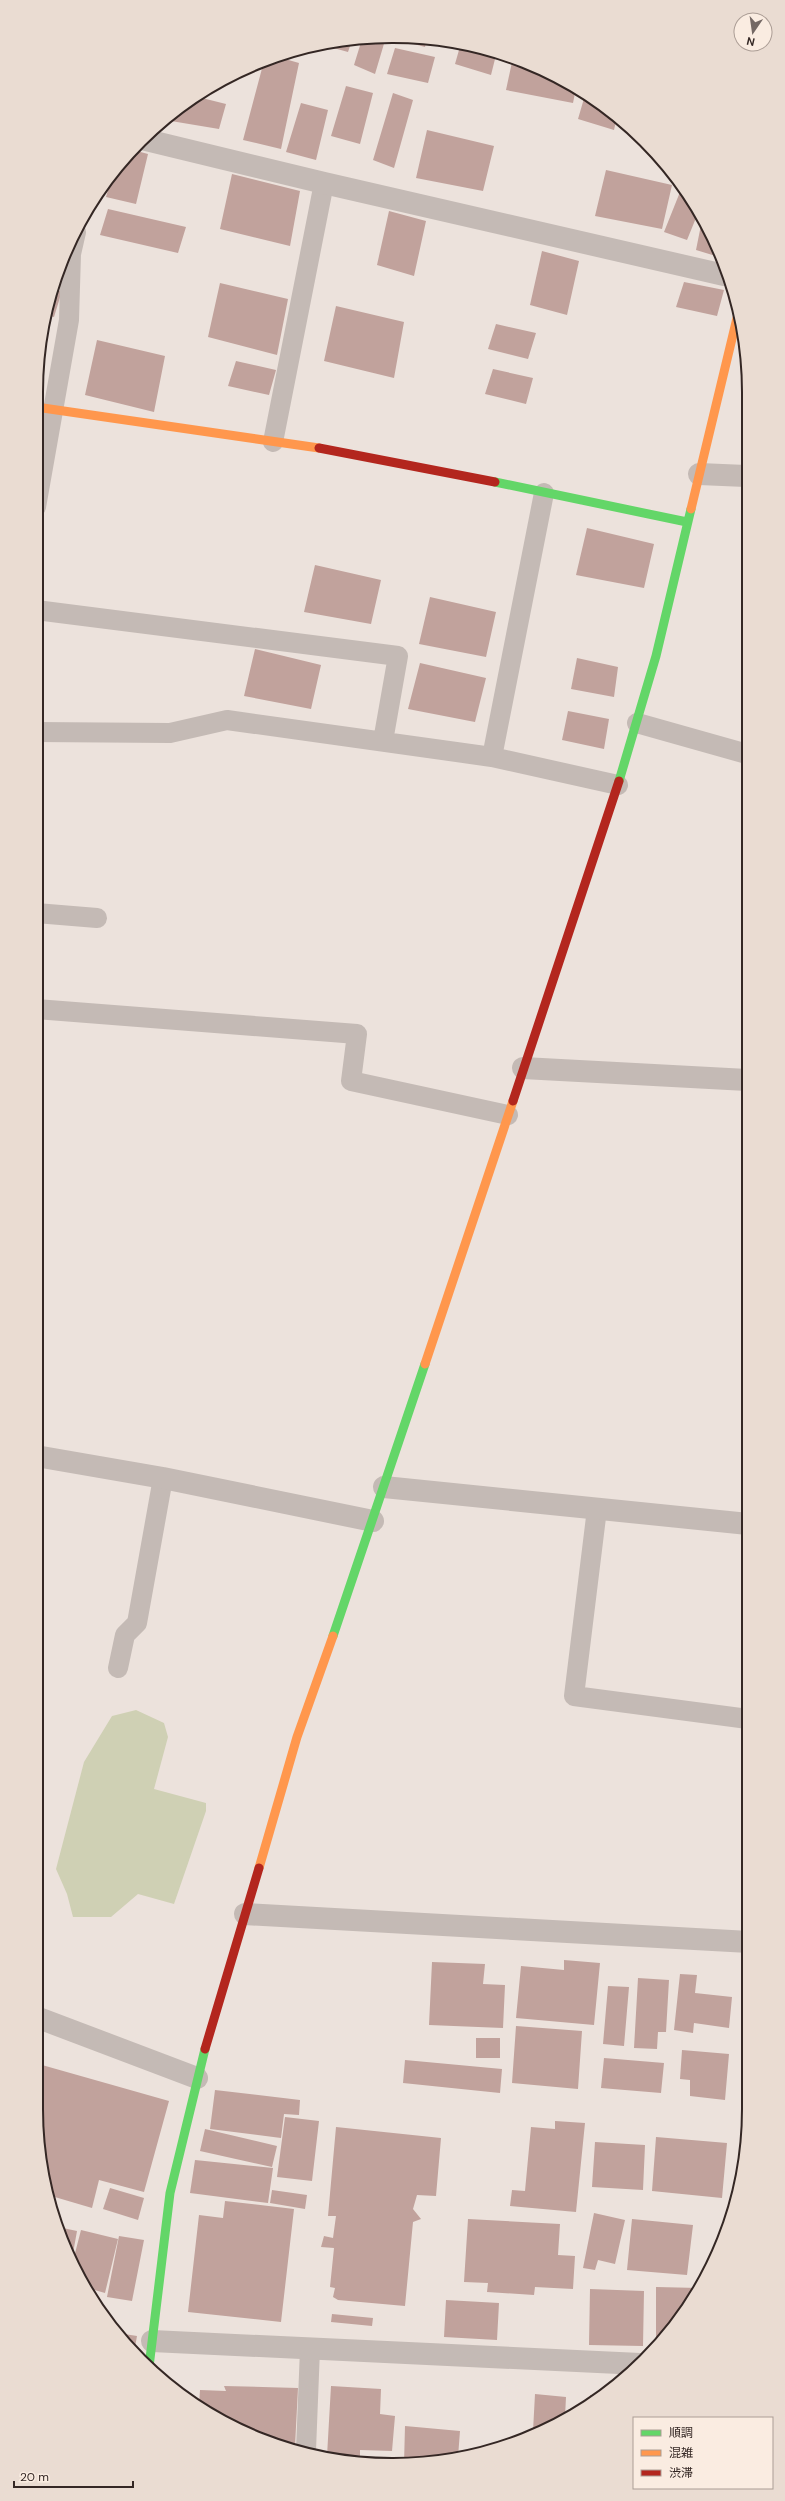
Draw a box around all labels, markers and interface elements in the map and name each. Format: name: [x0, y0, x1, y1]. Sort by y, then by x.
north arrow: [733, 12, 773, 52]
text: N: [745, 34, 756, 49]
legend: [633, 2417, 773, 2489]
text: 順調: [669, 2425, 693, 2441]
text: 混雑: [669, 2445, 693, 2461]
scale bar: [14, 2463, 133, 2489]
text: 渋滞: [669, 2465, 693, 2481]
text: 20 m: [20, 2469, 49, 2485]

